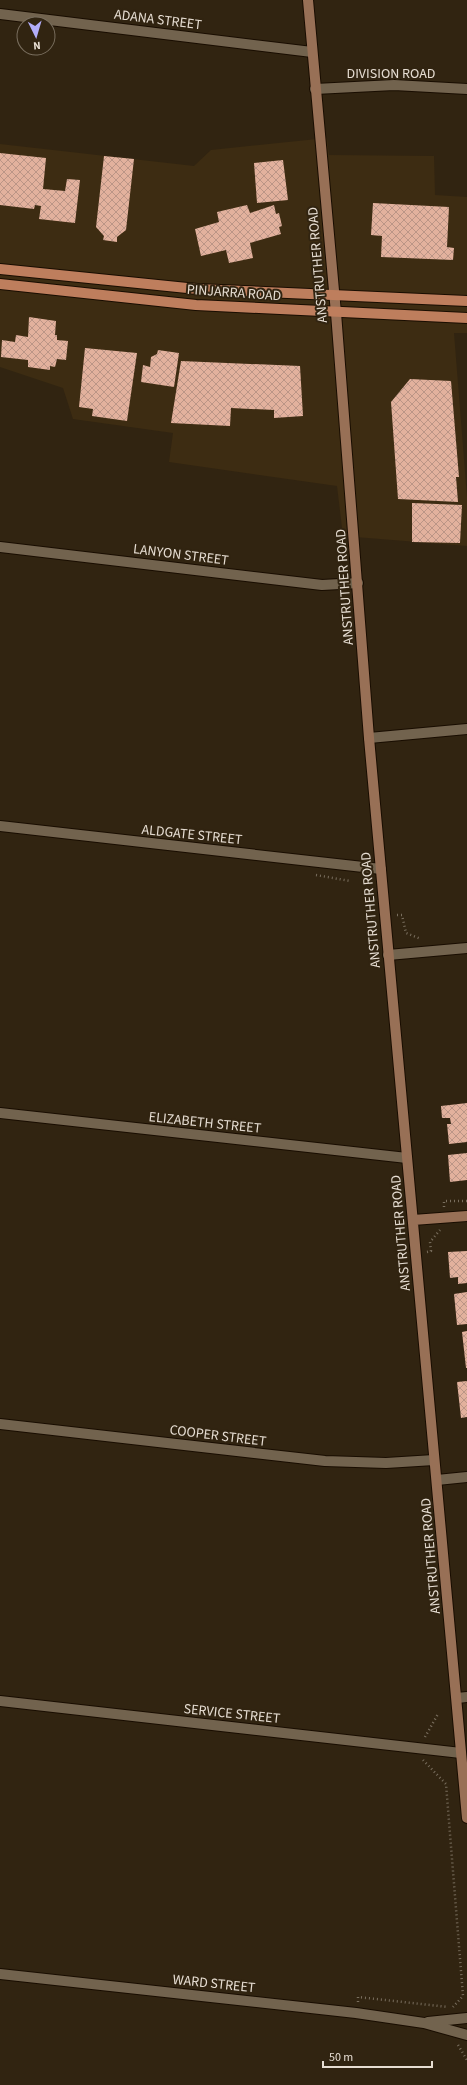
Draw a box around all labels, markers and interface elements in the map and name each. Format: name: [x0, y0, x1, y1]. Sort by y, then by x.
street label: ADANA STREET: [113, 5, 203, 35]
north arrow: [16, 16, 56, 56]
text: N: [33, 38, 41, 53]
street label: DIVISION ROAD: [347, 64, 435, 84]
street label: ANSTRUTHER ROAD: [303, 206, 333, 324]
street label: PINJARRA ROAD: [186, 280, 282, 306]
street label: ANSTRUTHER ROAD: [331, 528, 359, 646]
street label: LANYON STREET: [132, 539, 230, 571]
street label: ALDGATE STREET: [141, 820, 244, 850]
street label: ANSTRUTHER ROAD: [356, 851, 386, 969]
street label: ELIZABETH STREET: [148, 1107, 263, 1139]
street label: ANSTRUTHER ROAD: [386, 1174, 416, 1292]
street label: COOPER STREET: [168, 1420, 268, 1452]
street label: ANSTRUTHER ROAD: [416, 1497, 446, 1615]
street label: SERVICE STREET: [183, 1699, 282, 1729]
street label: WARD STREET: [172, 1970, 257, 1998]
scale bar: [323, 2043, 432, 2069]
text: 50 m: [329, 2049, 353, 2066]

